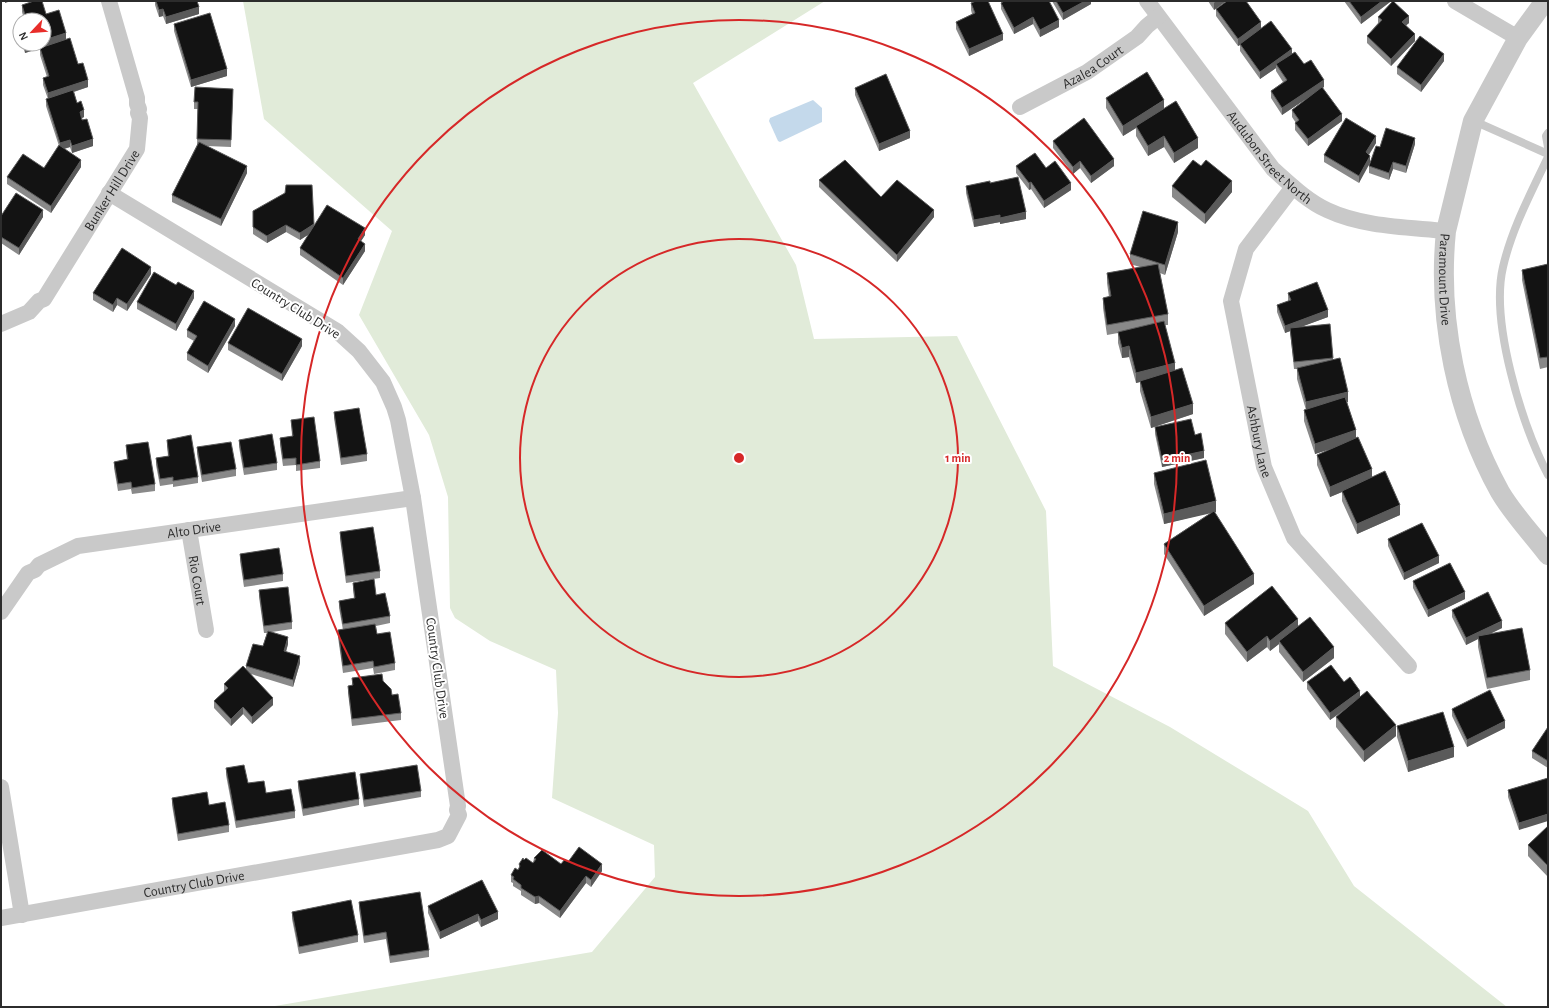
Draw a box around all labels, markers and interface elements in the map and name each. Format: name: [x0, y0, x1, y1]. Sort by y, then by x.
north arrow: [12, 12, 52, 52]
text: N: [17, 30, 30, 42]
street label: Azalea Court: [1060, 43, 1126, 92]
street label: Audubon Street North: [1224, 108, 1314, 207]
street label: Bunker Hill Drive: [82, 147, 143, 234]
street label: Paramount Drive: [1436, 233, 1453, 326]
street label: Country Club Drive: [248, 276, 342, 342]
street label: Ashbury Lane: [1244, 404, 1274, 480]
centre of rings: [732, 451, 746, 465]
text: 1 min: [945, 452, 971, 464]
text: 2 min: [1164, 452, 1190, 464]
street label: Alto Drive: [166, 520, 222, 541]
street label: Rio Court: [185, 555, 208, 607]
street label: Country Club Drive: [423, 617, 451, 720]
street label: Country Club Drive: [143, 869, 246, 900]

